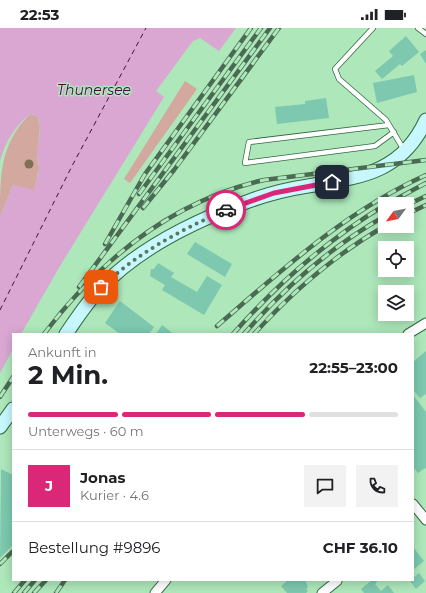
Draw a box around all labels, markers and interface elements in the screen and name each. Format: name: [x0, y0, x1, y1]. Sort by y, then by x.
text: 22:53: [20, 5, 59, 24]
water label: Thunersee: [57, 81, 131, 99]
pin: [315, 165, 349, 199]
icon: home: [321, 171, 343, 193]
courier: [206, 190, 246, 230]
north arrow: [378, 197, 414, 233]
map controls: [378, 197, 414, 321]
icon: car: [215, 199, 237, 221]
button: locate: [378, 241, 414, 277]
pin: [84, 270, 118, 304]
icon: bag: [90, 276, 112, 298]
button: layers: [378, 285, 414, 321]
text: Ankunft in: [28, 344, 97, 360]
text: 22:55–23:00: [309, 358, 398, 377]
text: 2 Min.: [28, 359, 108, 391]
text: Unterwegs · 60 m: [28, 423, 144, 439]
button: chat: [304, 465, 346, 507]
button: phone: [356, 465, 398, 507]
text: Jonas: [80, 468, 126, 487]
text: J: [45, 476, 53, 495]
text: Kurier · 4.6: [80, 487, 149, 503]
text: Bestellung #9896: [28, 538, 160, 557]
text: CHF 36.10: [323, 538, 398, 557]

